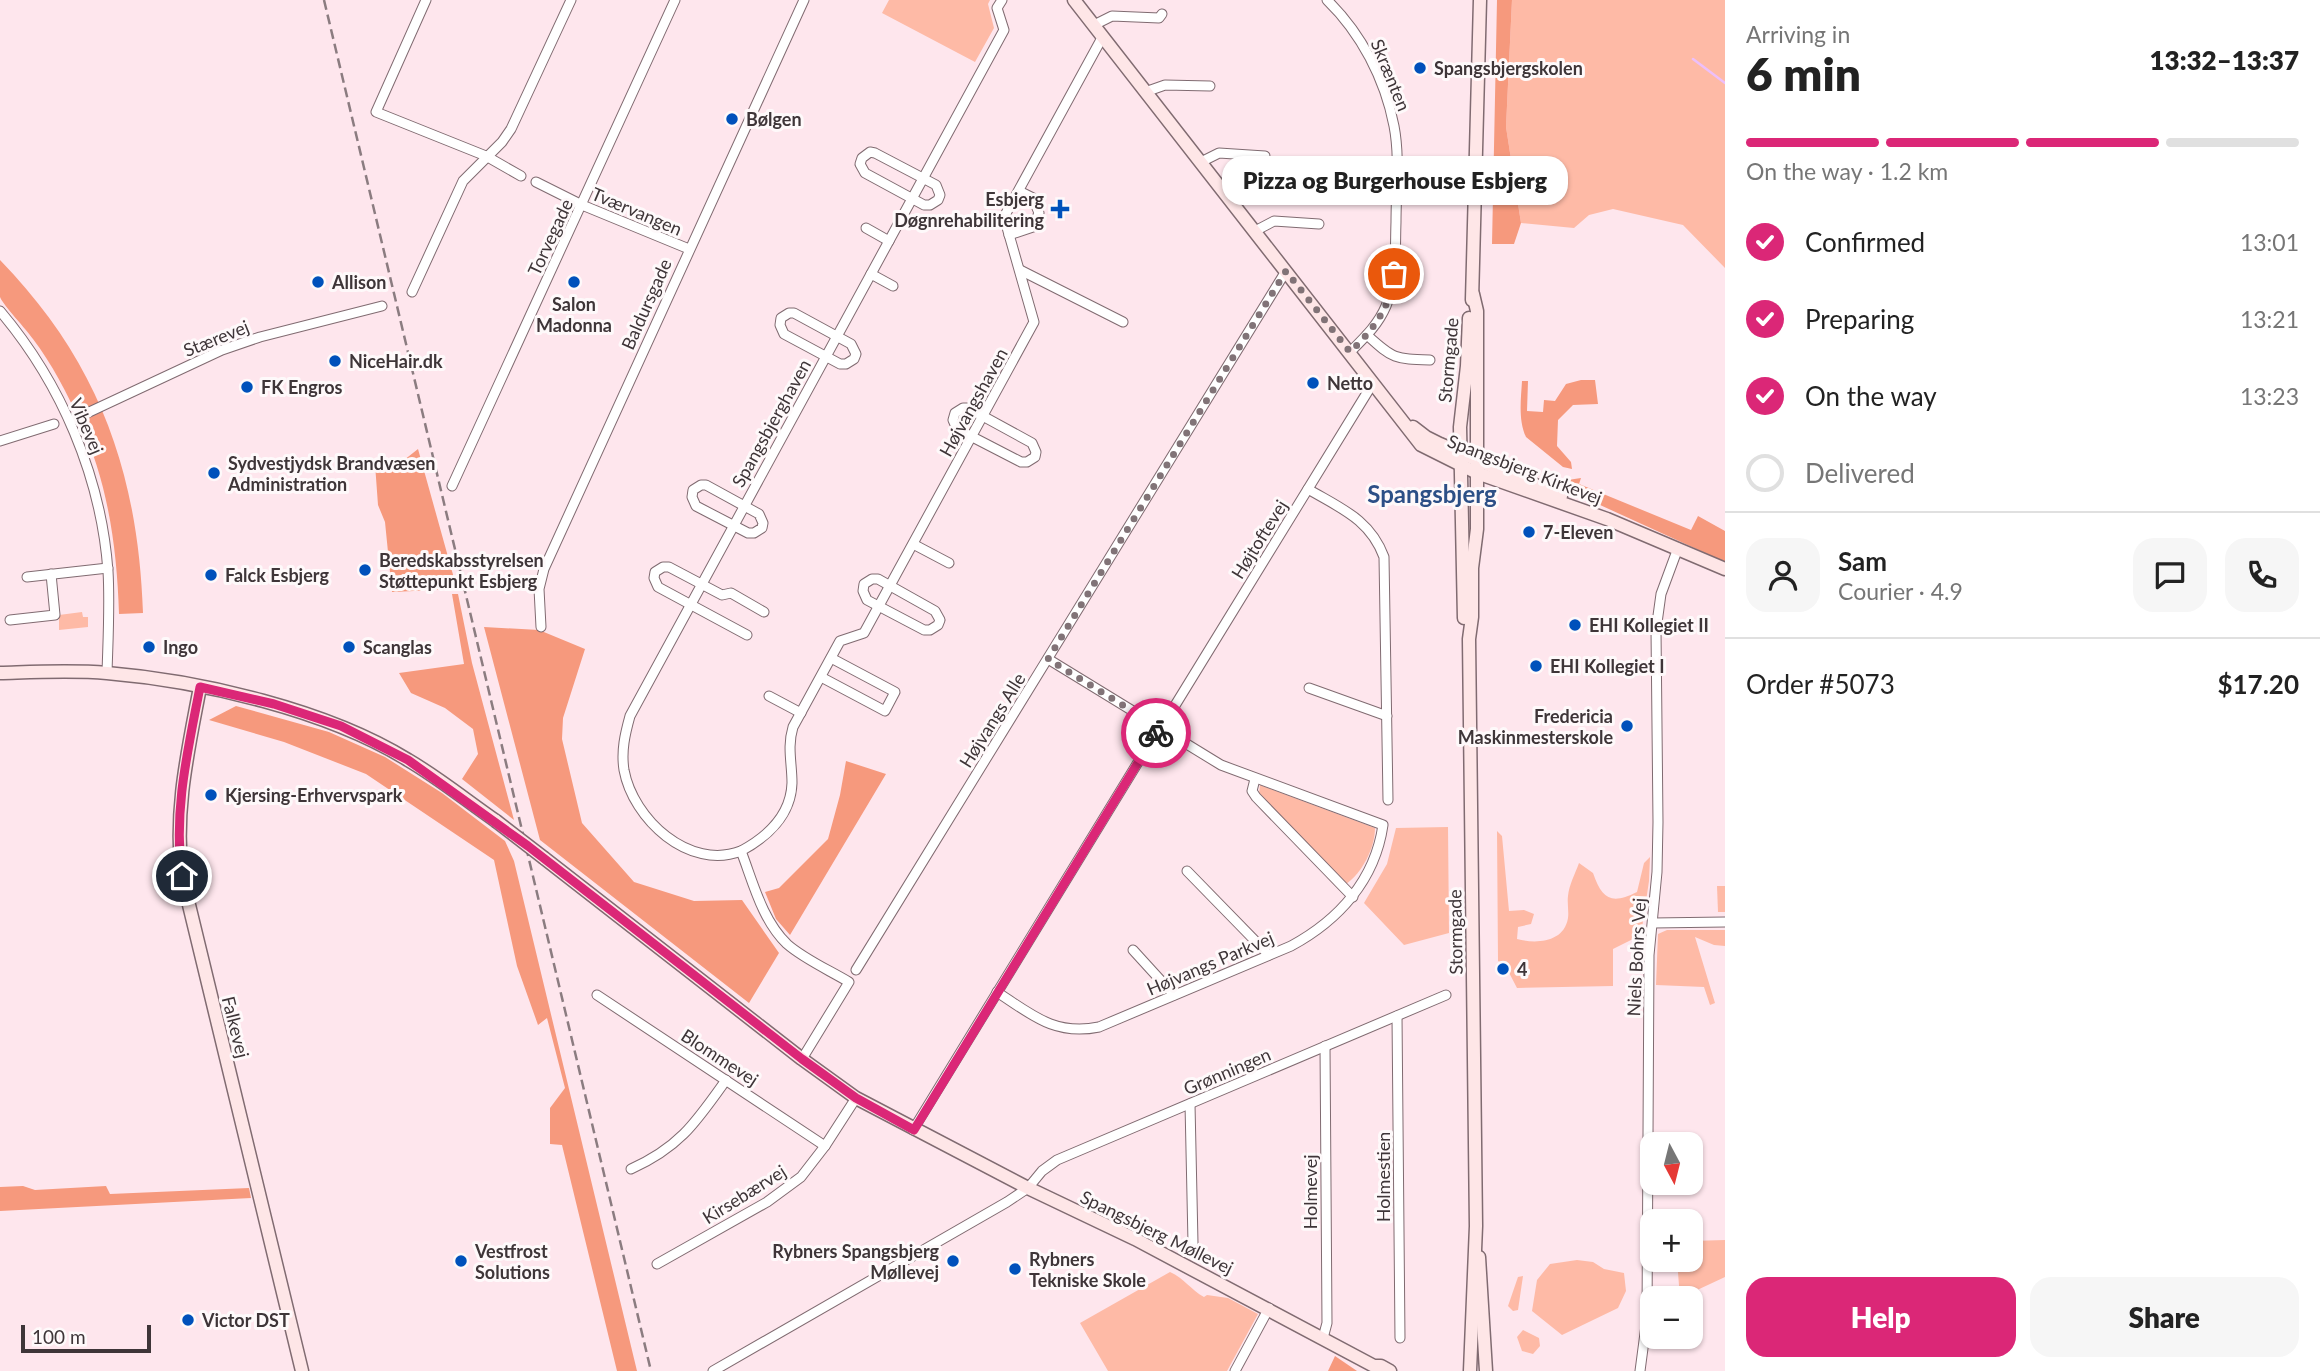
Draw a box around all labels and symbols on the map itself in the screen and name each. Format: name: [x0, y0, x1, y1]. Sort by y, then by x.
street label: Skrænten: [1367, 36, 1415, 114]
place label: Spangsbjergskolen: [1434, 57, 1583, 79]
marker: Spangsbjergskolen: [1412, 60, 1428, 76]
place label: Bølgen: [746, 108, 802, 130]
marker: Bølgen: [724, 111, 740, 127]
callout: Pizza og Burgerhouse Esbjerg: [1221, 155, 1567, 204]
street label: Tværvangen: [588, 182, 686, 240]
place label: Esbjerg Døgnrehabilitering: [894, 188, 1044, 231]
street label: Torvegade: [523, 195, 577, 279]
marker: Esbjerg Døgnrehabilitering: [1050, 199, 1070, 219]
pin: [1364, 244, 1424, 304]
street label: Baldursgade: [616, 255, 676, 353]
place label: Allison: [331, 271, 386, 293]
marker: Allison: [310, 274, 326, 290]
marker: Salon Madonna: [566, 274, 582, 290]
place label: Salon Madonna: [536, 293, 612, 336]
street label: Stærevej: [180, 315, 252, 361]
street label: Stormgade: [1433, 317, 1463, 403]
street label: Højvangshaven: [934, 344, 1012, 460]
place label: NiceHair.dk: [349, 350, 443, 372]
marker: NiceHair.dk: [327, 353, 343, 369]
street label: Spangsbjerghaven: [727, 355, 815, 491]
place label: Netto: [1327, 372, 1373, 394]
marker: Netto: [1305, 375, 1321, 391]
place label: FK Engros: [261, 376, 343, 398]
marker: FK Engros: [239, 379, 255, 395]
street label: Vibevej: [65, 395, 109, 457]
street label: Spangsbjerg Kirkevej: [1445, 429, 1605, 509]
place label: Sydvestjydsk Brandvæsen Administration: [227, 452, 436, 495]
marker: Sydvestjydsk Brandvæsen Administration: [206, 465, 222, 481]
district label: Spangsbjerg: [1367, 479, 1497, 508]
street label: Højtoftevej: [1226, 495, 1292, 583]
place label: 7-Eleven: [1543, 521, 1613, 543]
marker: 7-Eleven: [1521, 524, 1537, 540]
place label: Beredskabsstyrelsen Støttepunkt Esbjerg: [379, 549, 544, 592]
marker: Beredskabsstyrelsen Støttepunkt Esbjerg: [357, 562, 373, 578]
place label: Falck Esbjerg: [225, 564, 329, 586]
marker: Falck Esbjerg: [203, 567, 219, 583]
place label: EHI Kollegiet II: [1589, 614, 1709, 636]
marker: EHI Kollegiet II: [1567, 617, 1583, 633]
place label: Ingo: [163, 636, 198, 658]
place label: Scanglas: [363, 636, 432, 658]
marker: Ingo: [141, 639, 157, 655]
marker: Scanglas: [341, 639, 357, 655]
place label: EHI Kollegiet I: [1550, 655, 1665, 677]
marker: EHI Kollegiet I: [1528, 658, 1544, 674]
street label: Højvangs Alle: [954, 669, 1030, 771]
courier: [1121, 698, 1191, 768]
place label: Fredericia Maskinmesterskole: [1458, 705, 1613, 748]
marker: Fredericia Maskinmesterskole: [1619, 718, 1635, 734]
place label: Kjersing-Erhvervspark: [225, 784, 403, 806]
marker: Kjersing-Erhvervspark: [203, 787, 219, 803]
pin: [152, 846, 212, 906]
street label: Stormgade: [1443, 889, 1467, 975]
street label: Niels Bohrs Vej: [1622, 897, 1650, 1017]
street label: Højvangs Parkvej: [1143, 926, 1277, 1000]
place label: 4: [1517, 958, 1527, 980]
marker: 4: [1495, 961, 1511, 977]
street label: Falkevej: [218, 994, 254, 1060]
street label: Blommevej: [677, 1024, 763, 1090]
street label: Grønningen: [1180, 1043, 1274, 1099]
street label: Holmestien: [1372, 1132, 1394, 1222]
north arrow: [1640, 1132, 1703, 1195]
street label: Holmevej: [1299, 1155, 1321, 1229]
street label: Kirsebærvej: [698, 1160, 790, 1228]
street label: Spangsbjerg Møllevej: [1077, 1185, 1237, 1279]
place label: Vestfrost Solutions: [474, 1240, 550, 1283]
place label: Rybners Spangsbjerg Møllevej: [772, 1240, 939, 1283]
place label: Rybners Tekniske Skole: [1029, 1248, 1146, 1291]
marker: Vestfrost Solutions: [453, 1253, 469, 1269]
marker: Rybners Spangsbjerg Møllevej: [945, 1253, 961, 1269]
marker: Rybners Tekniske Skole: [1007, 1261, 1023, 1277]
place label: Victor DST: [201, 1309, 290, 1331]
marker: Victor DST: [180, 1312, 196, 1328]
scale bar: [21, 1322, 150, 1354]

